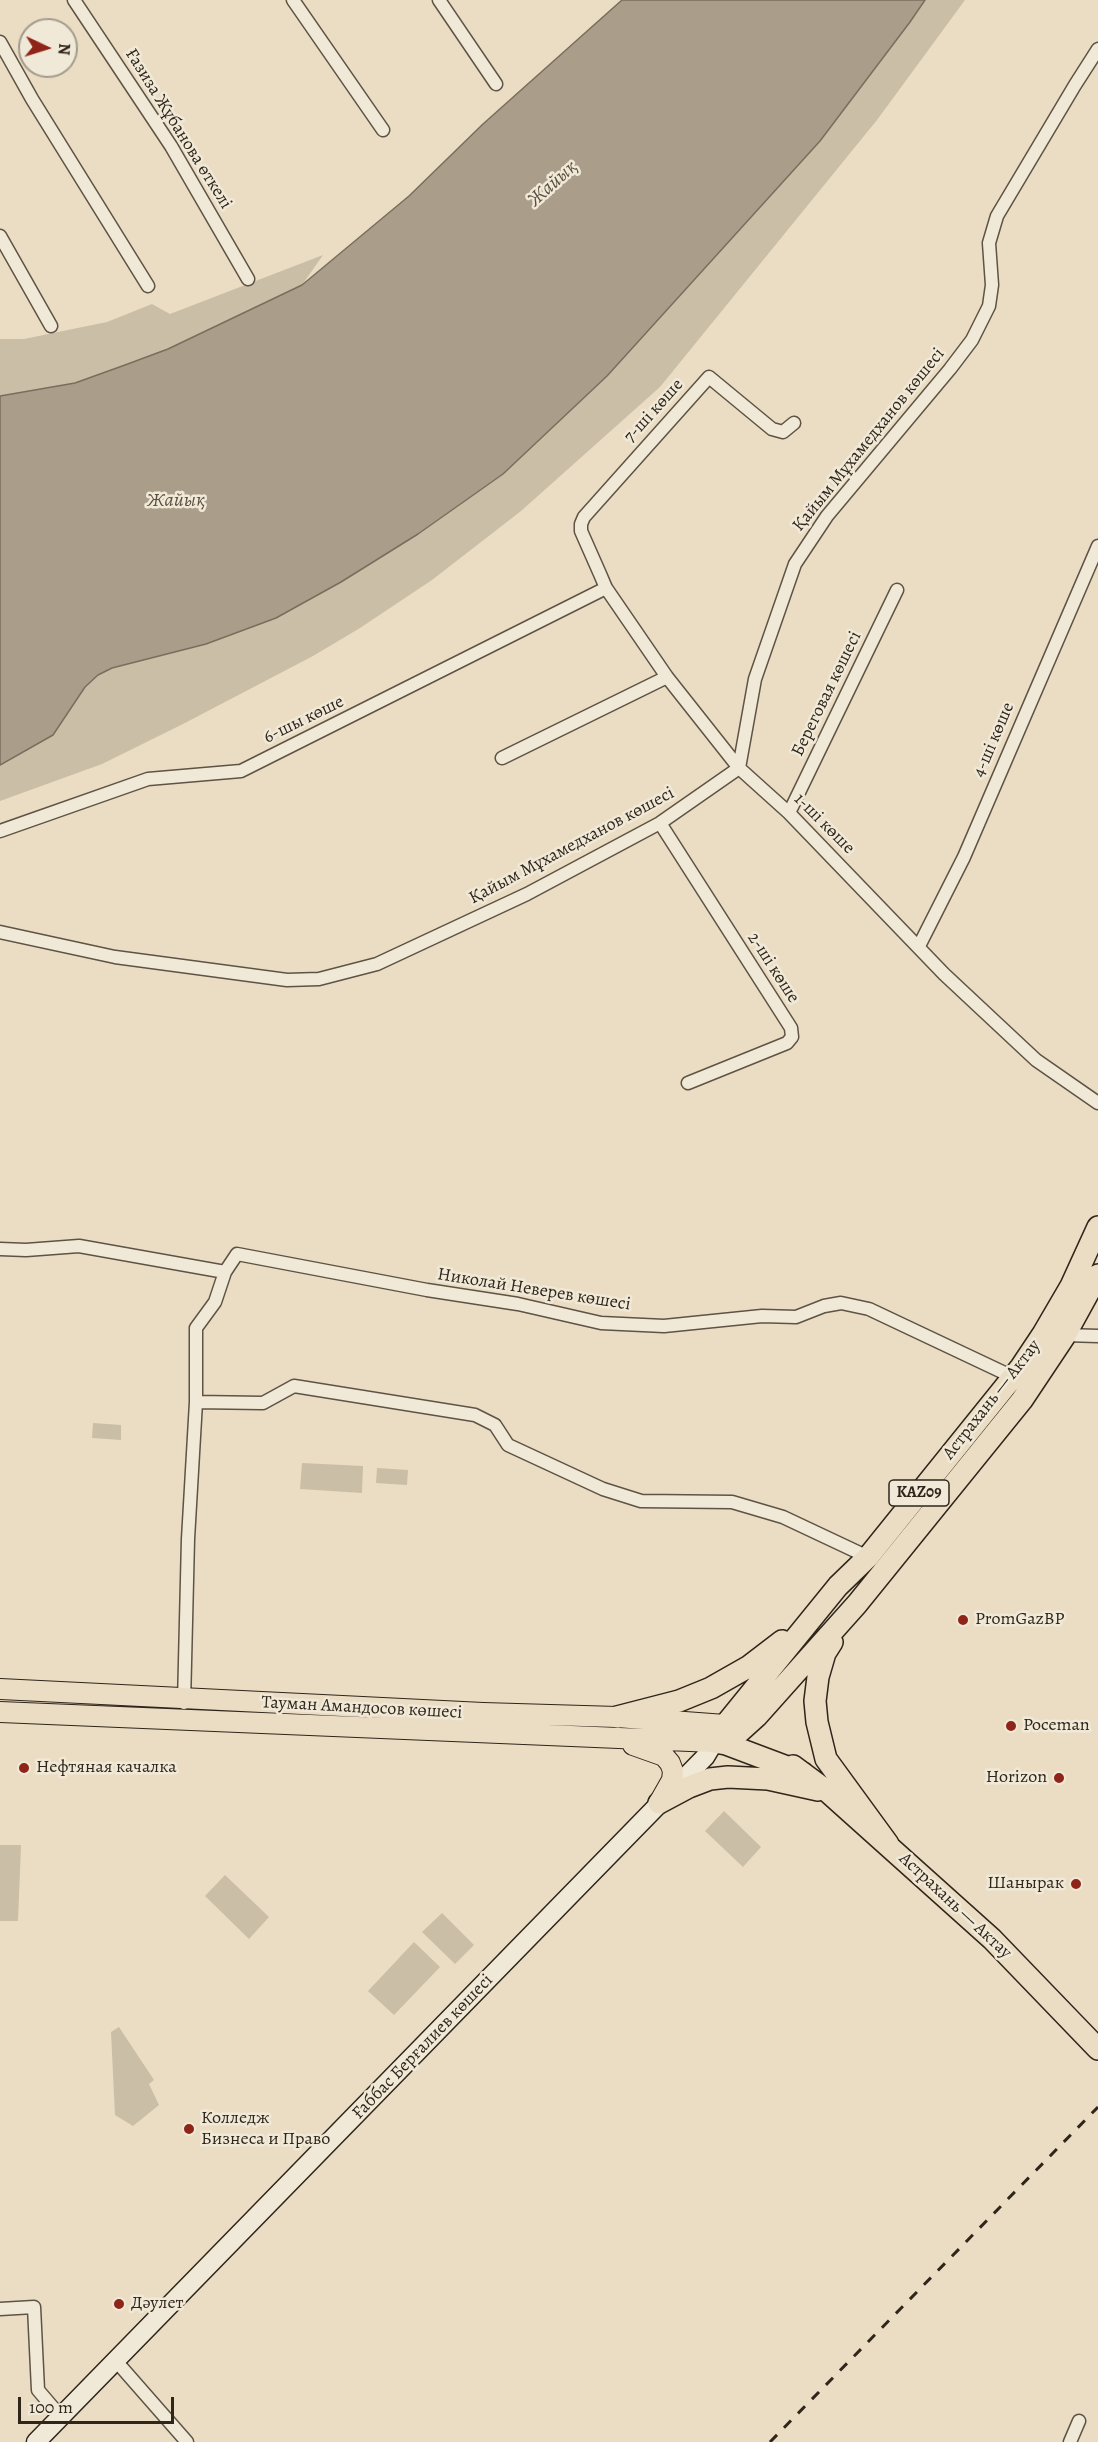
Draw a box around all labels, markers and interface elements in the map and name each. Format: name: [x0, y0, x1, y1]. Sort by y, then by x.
north arrow: [18, 18, 78, 78]
text: N: [53, 43, 75, 56]
street label: Ғазиза Жұбанова өткелі: [120, 45, 236, 213]
water label: Жайық: [523, 156, 583, 212]
street label: Қайым Мұхамедханов көшесi: [788, 344, 950, 536]
street label: 7-шi көше: [620, 374, 688, 448]
water label: Жайық: [147, 489, 205, 513]
street label: Береговая көшесі: [787, 628, 867, 760]
street label: 6-шы көше: [260, 691, 348, 749]
street label: 4-шi көше: [969, 699, 1019, 781]
street label: Қайым Мұхамедханов көшесi: [466, 783, 678, 909]
street label: 1-ші көше: [789, 789, 859, 859]
street label: 2-ші көше: [742, 929, 804, 1007]
street label: Николай Неверев көшесі: [436, 1264, 632, 1316]
street label: Астрахань — Актау: [938, 1336, 1046, 1464]
road number: KAZ09: [889, 1480, 949, 1506]
place label: PromGazBP: [975, 1609, 1064, 1631]
marker: PromGazBP: [956, 1613, 970, 1627]
street label: Тауман Амандосов көшесі: [261, 1692, 463, 1724]
place label: Poceman: [1023, 1715, 1090, 1737]
marker: Poceman: [1004, 1719, 1018, 1733]
place label: Нефтяная качалка: [36, 1757, 177, 1779]
marker: Нефтяная качалка: [17, 1761, 31, 1775]
place label: Horizon: [986, 1767, 1047, 1789]
marker: Horizon: [1052, 1771, 1066, 1785]
street label: Астрахань — Актау: [894, 1848, 1016, 1964]
place label: Шанырак: [987, 1873, 1064, 1895]
marker: Шанырак: [1069, 1877, 1083, 1891]
street label: Ғаббас Берғалиев көшесі: [348, 1970, 498, 2124]
place label: Колледж Бизнеса и Право: [201, 2108, 330, 2150]
marker: Колледж Бизнеса и Право: [182, 2122, 196, 2136]
place label: Дәулет: [131, 2293, 184, 2315]
marker: Дәулет: [112, 2297, 126, 2311]
scale bar: [21, 2385, 177, 2423]
text: 100 m: [29, 2395, 73, 2419]

